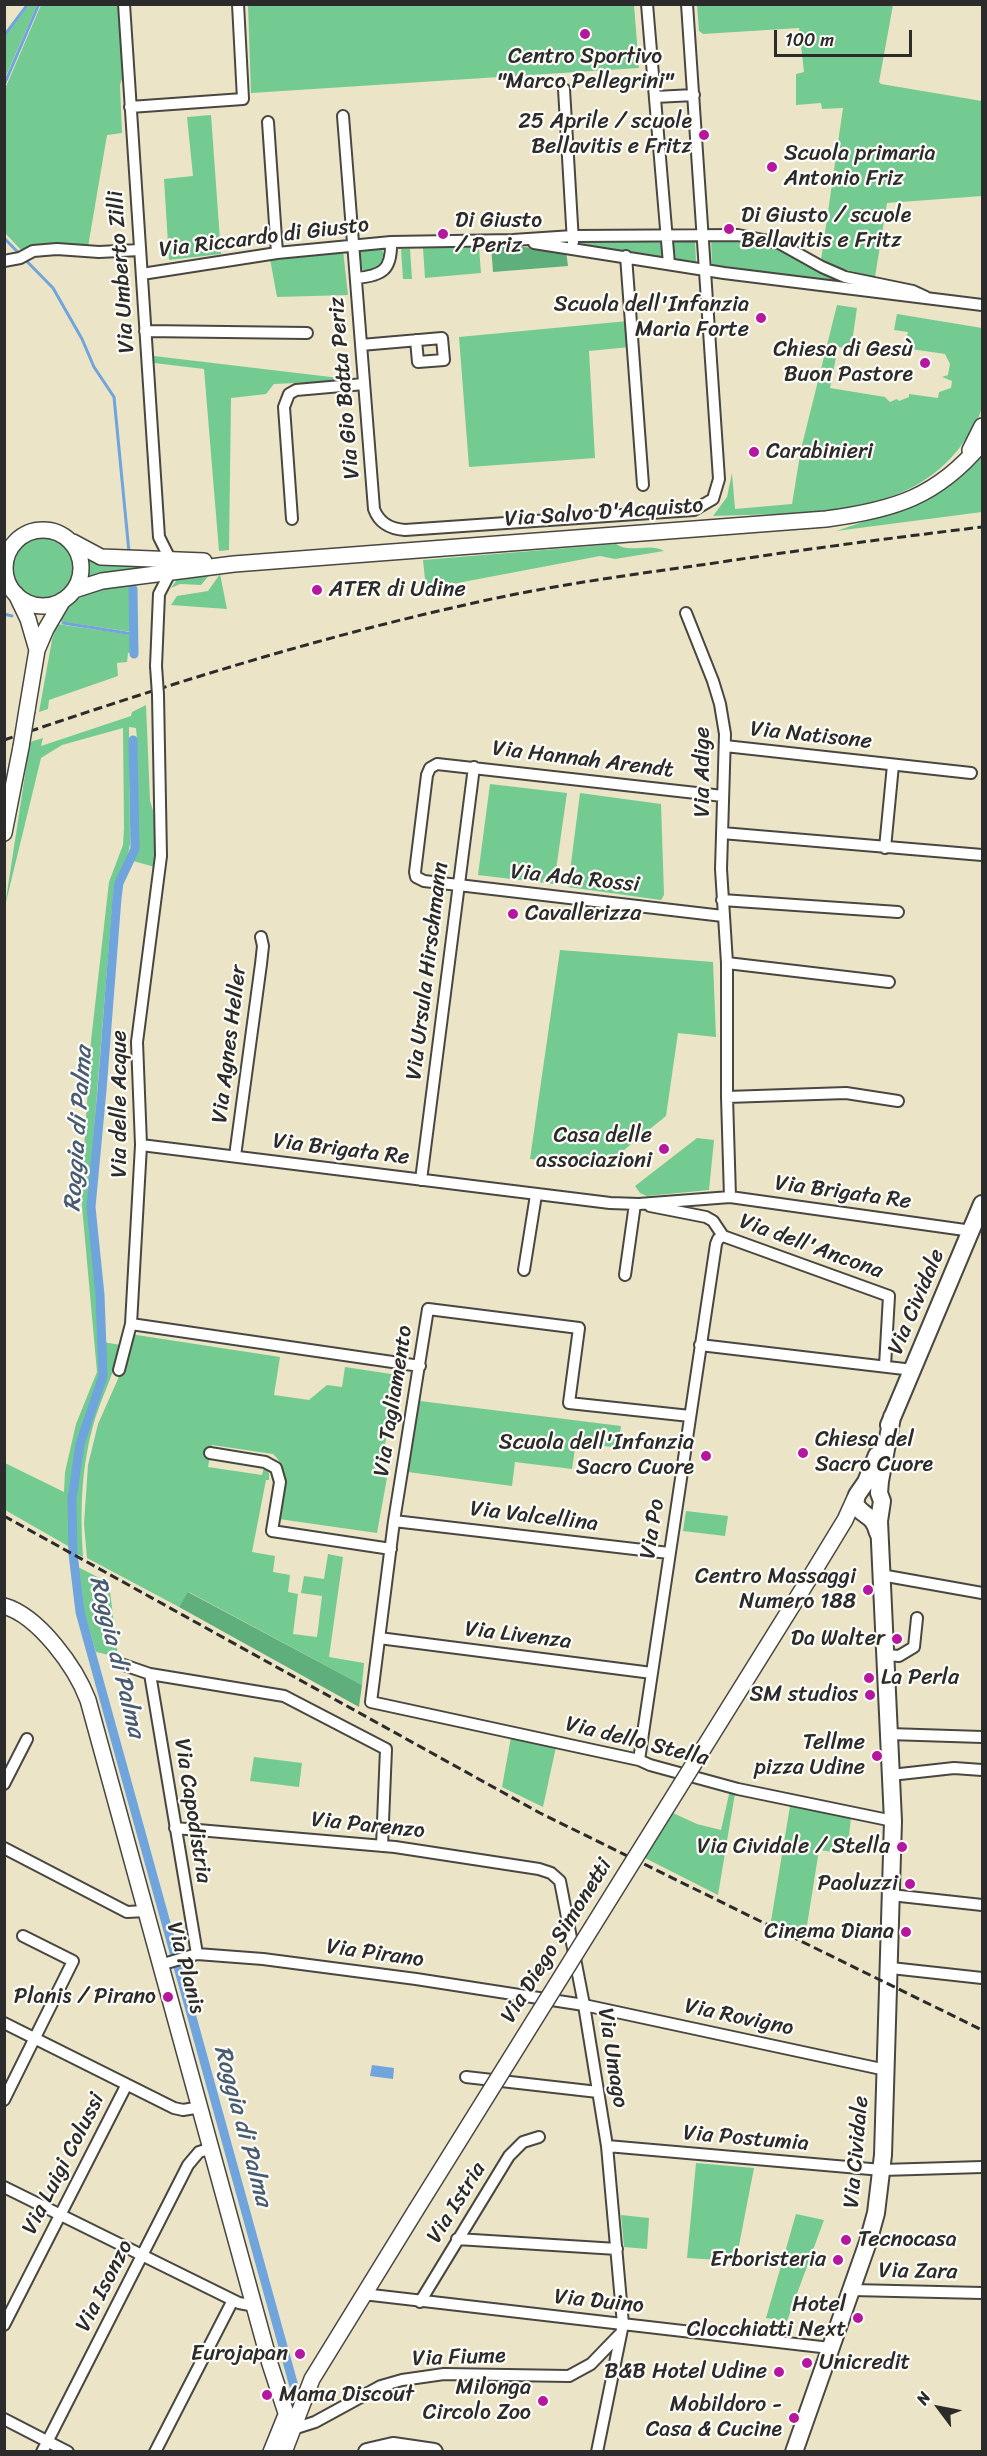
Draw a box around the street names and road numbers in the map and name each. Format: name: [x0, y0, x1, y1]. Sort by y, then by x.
street label: Via Umberto Zilli: [103, 190, 141, 354]
street label: Via Riccardo di Giusto: [158, 212, 370, 264]
street label: Via Gio Batta Periz: [324, 296, 366, 480]
street label: Via Salvo D'Acquisto: [504, 493, 704, 533]
street label: Via Natisone: [749, 716, 873, 756]
street label: Via Adige: [690, 727, 716, 817]
street label: Via Hannah Arendt: [491, 736, 675, 784]
street label: Via Ada Rossi: [509, 859, 641, 899]
street label: Via Ursula Hirschmann: [402, 860, 454, 1082]
street label: Via Agnes Heller: [207, 963, 253, 1125]
street label: Via delle Acque: [107, 1030, 133, 1178]
street label: Via Brigata Re: [271, 1129, 411, 1171]
street label: Via Brigata Re: [773, 1170, 913, 1216]
street label: Via dell'Ancona: [736, 1209, 886, 1285]
street label: Via Cividale: [883, 1245, 951, 1359]
street label: Via Tagliamento: [369, 1324, 419, 1478]
street label: Via Valcellina: [469, 1496, 599, 1538]
street label: Via Po: [635, 1497, 671, 1561]
street label: Via Livenza: [463, 1616, 573, 1656]
street label: Via dello Stella: [563, 1711, 711, 1773]
street label: Via Capodistria: [168, 1737, 216, 1885]
street label: Via Parenzo: [310, 1807, 426, 1845]
street label: Via Diego Simonetti: [496, 1854, 618, 2028]
street label: Via Planis: [160, 1919, 210, 2017]
street label: Via Pirano: [325, 1934, 425, 1974]
street label: Via Rovigno: [682, 1994, 796, 2042]
street label: Via Umago: [591, 2006, 633, 2110]
street label: Via Luigi Colussi: [17, 2089, 111, 2239]
street label: Via Cividale: [839, 2095, 875, 2209]
street label: Via Postumia: [682, 2120, 810, 2158]
street label: Via Istria: [422, 2158, 492, 2248]
street label: Via Isonzo: [71, 2236, 139, 2336]
street label: Via Zara: [878, 2258, 958, 2286]
street label: Via Duino: [553, 2284, 645, 2320]
street label: Via Fiume: [412, 2343, 506, 2373]

